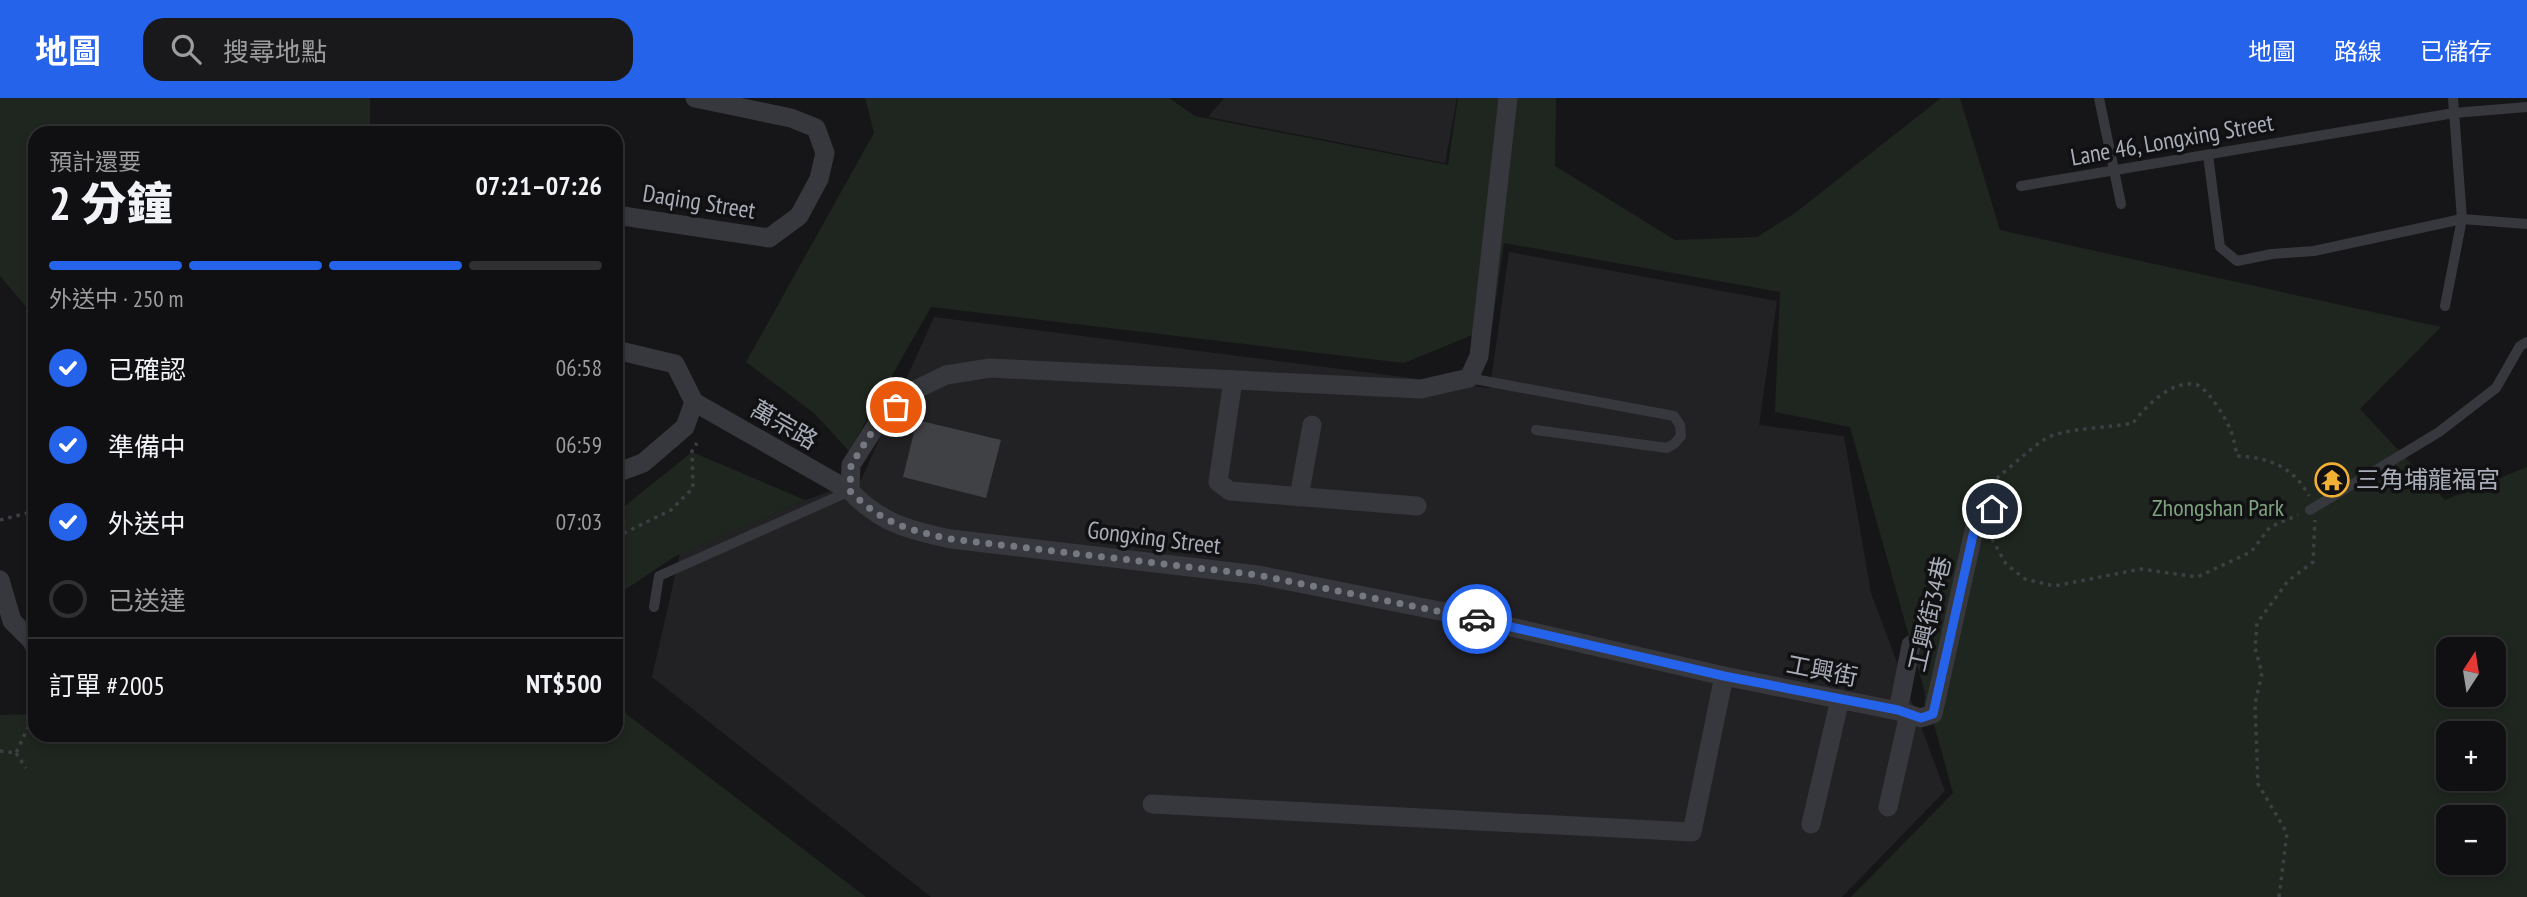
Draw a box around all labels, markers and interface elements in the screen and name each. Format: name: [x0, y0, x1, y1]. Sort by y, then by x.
search box: [143, 18, 633, 81]
text: 地圖: [35, 29, 101, 72]
icon: search: [167, 30, 205, 68]
text: 搜尋地點: [223, 35, 327, 68]
text: 地圖: [2248, 36, 2296, 67]
text: 路線: [2334, 36, 2382, 67]
text: 已儲存: [2420, 36, 2492, 67]
street label: Lane 46, Longxing Street: [2068, 106, 2276, 173]
text: 預計還要: [49, 147, 141, 176]
text: 07:21–07:26: [475, 169, 602, 202]
text: 2 分鐘: [49, 173, 172, 233]
street label: Daqing Street: [641, 177, 758, 226]
text: 外送中 · 250 m: [49, 284, 184, 313]
icon: check: [49, 349, 87, 387]
text: 已確認: [108, 353, 186, 386]
text: 06:58: [556, 353, 602, 382]
pin: [866, 377, 926, 437]
icon: bag: [877, 388, 915, 426]
street label: 萬宗路: [745, 393, 823, 456]
icon: check: [49, 426, 87, 464]
text: 準備中: [108, 430, 186, 463]
text: 06:59: [556, 430, 602, 459]
temple icon: 三角埔龍福宮: [2313, 461, 2351, 499]
place label: 三角埔龍福宮: [2356, 464, 2500, 495]
pin: [1962, 479, 2022, 539]
icon: home: [1973, 490, 2011, 528]
park label: Zhongshan Park: [2152, 492, 2285, 523]
icon: check: [49, 503, 87, 541]
text: 外送中: [108, 507, 186, 540]
text: 07:03: [556, 507, 602, 536]
street label: Gongxing Street: [1086, 514, 1223, 561]
street label: 工興街34巷: [1901, 553, 1958, 675]
text: 已送達: [108, 584, 186, 617]
courier: [1442, 584, 1512, 654]
icon: car: [1458, 600, 1496, 638]
north arrow: [2436, 637, 2506, 707]
map controls: [2436, 637, 2506, 875]
street label: 工興街: [1784, 648, 1860, 693]
text: NT$500: [526, 667, 602, 700]
text: 訂單 #2005: [49, 669, 165, 702]
button: +: [2436, 721, 2506, 791]
button: −: [2436, 805, 2506, 875]

